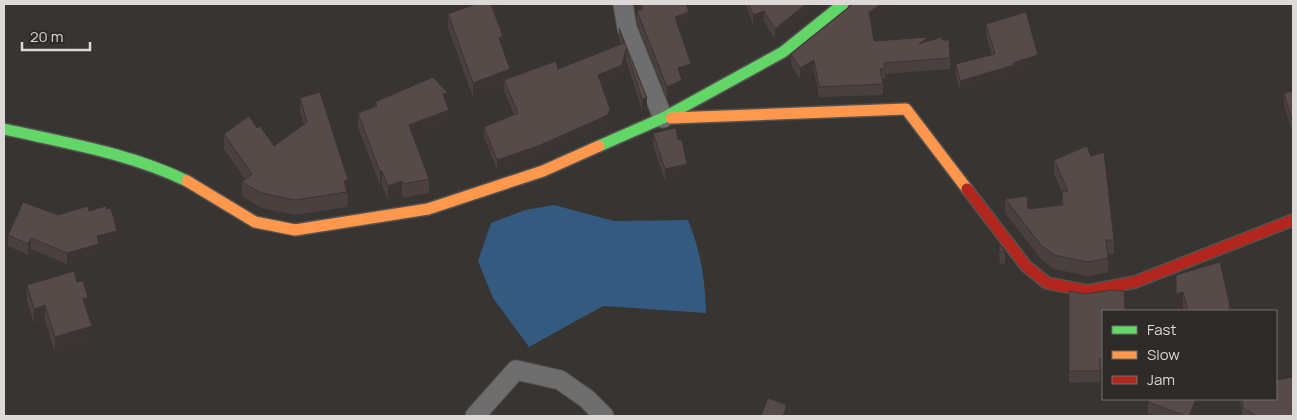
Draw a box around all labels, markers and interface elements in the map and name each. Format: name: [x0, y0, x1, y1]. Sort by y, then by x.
scale bar: [22, 20, 90, 52]
text: 20 m: [30, 26, 63, 47]
legend: [1102, 310, 1277, 400]
text: Fast: [1147, 319, 1176, 340]
text: Slow: [1147, 344, 1180, 365]
text: Jam: [1147, 369, 1175, 390]

